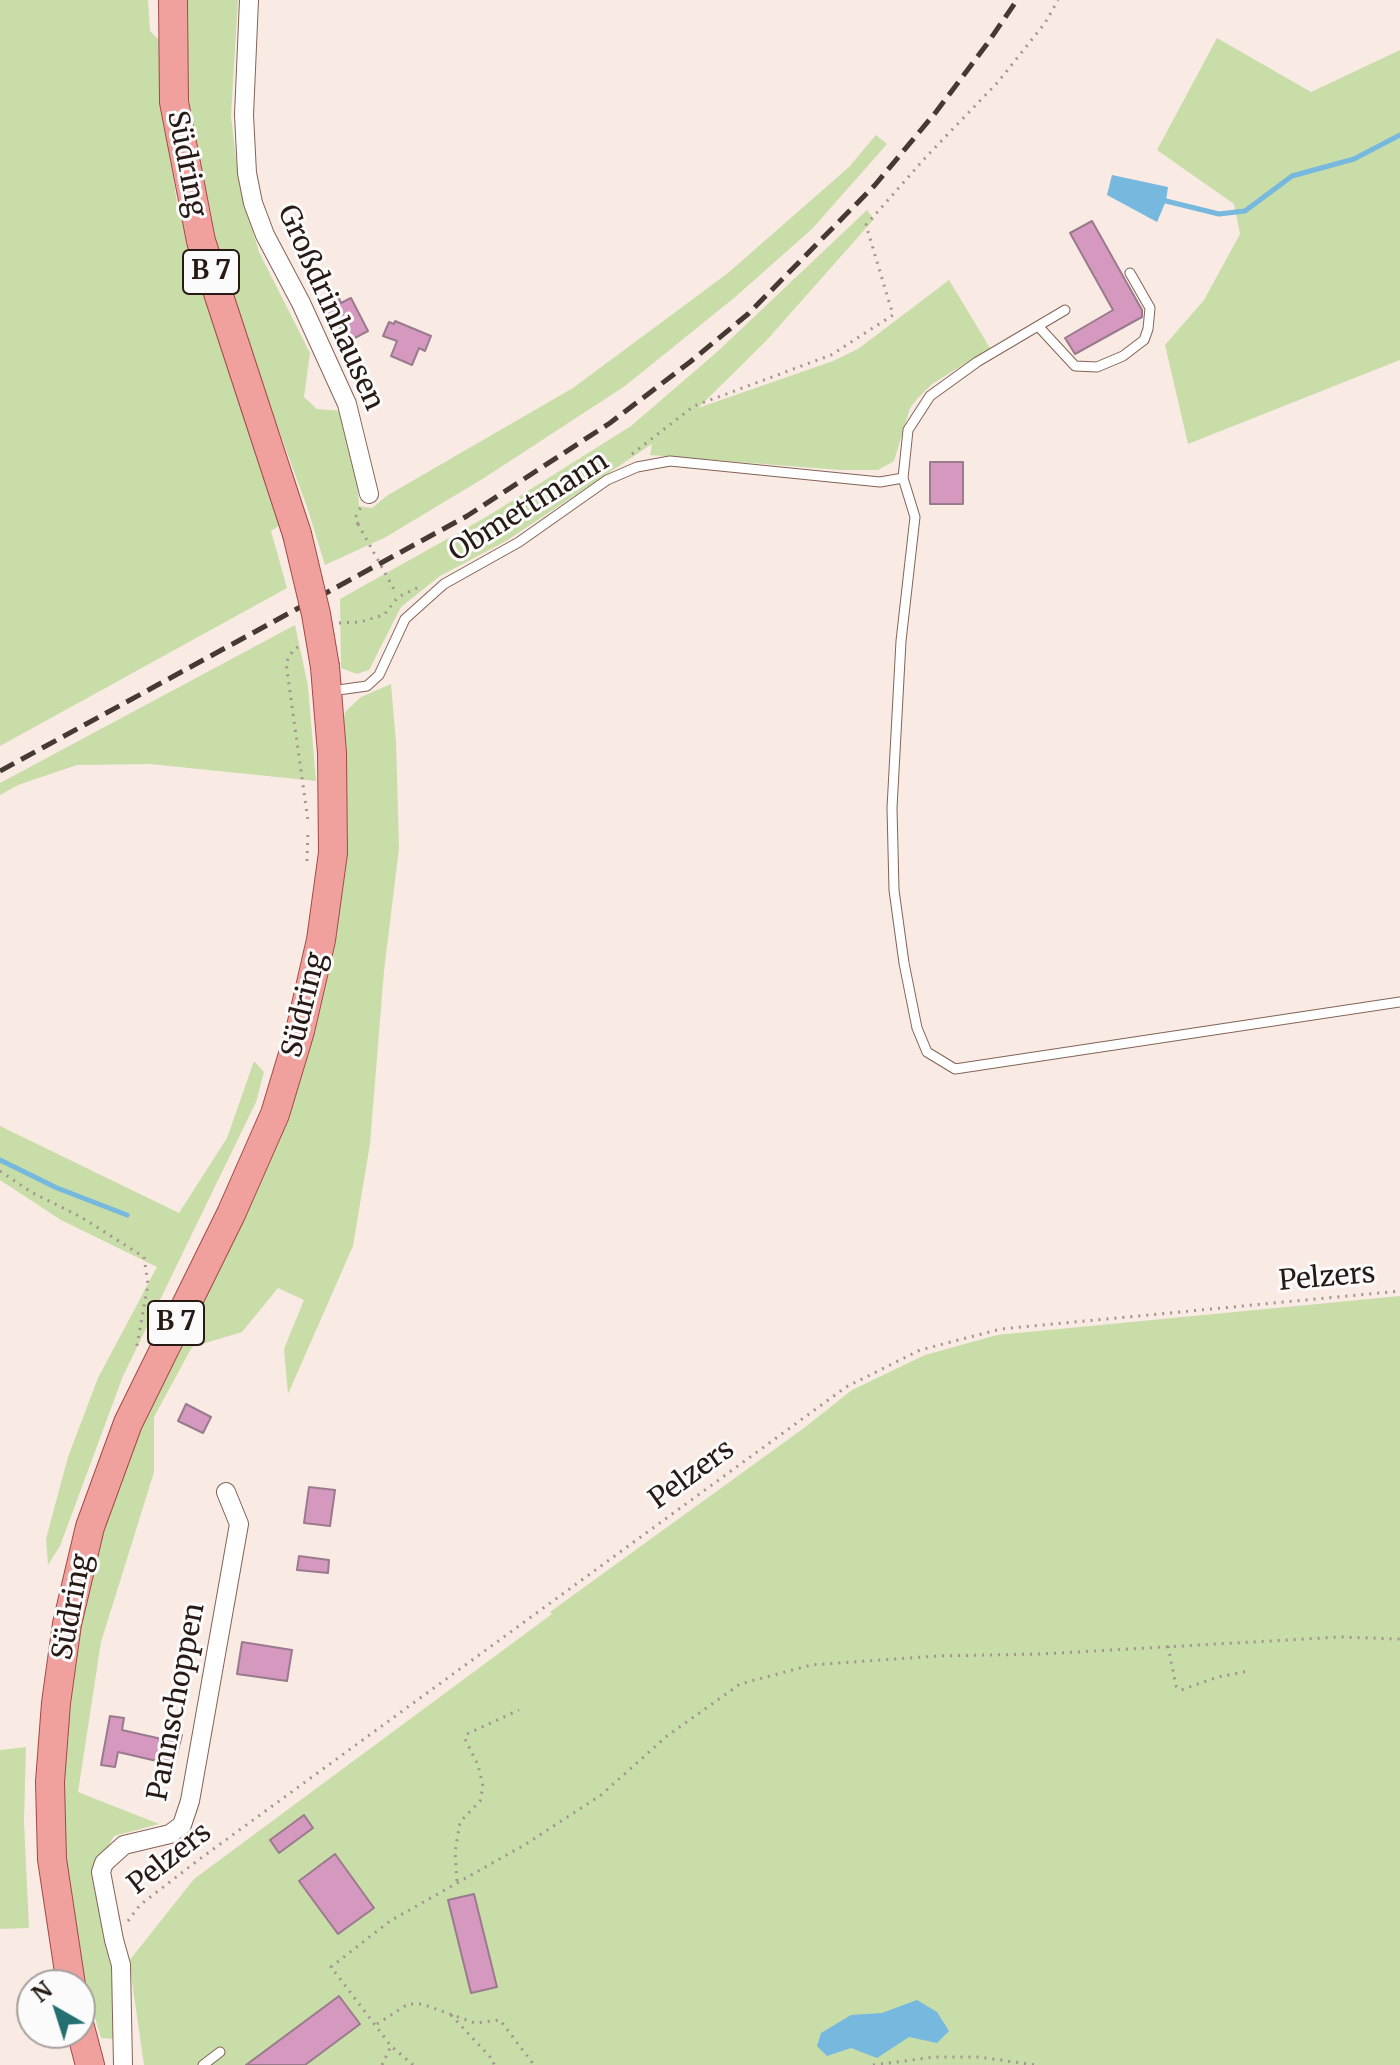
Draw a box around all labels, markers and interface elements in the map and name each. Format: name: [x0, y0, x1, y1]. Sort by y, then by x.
street label: Südring: [159, 108, 213, 220]
street label: Großdrinhausen: [270, 200, 390, 416]
road number: B 7: [183, 250, 239, 294]
street label: Obmettmann: [443, 445, 615, 569]
street label: Südring: [276, 949, 334, 1061]
street label: Pelzers: [1277, 1257, 1377, 1299]
road number: B 7: [148, 1301, 204, 1345]
street label: Pelzers: [643, 1433, 741, 1517]
street label: Südring: [46, 1551, 100, 1663]
street label: Pannschoppen: [141, 1600, 213, 1804]
street label: Pelzers: [122, 1816, 218, 1902]
north arrow: [16, 1969, 96, 2049]
text: N: [27, 1976, 58, 2008]

